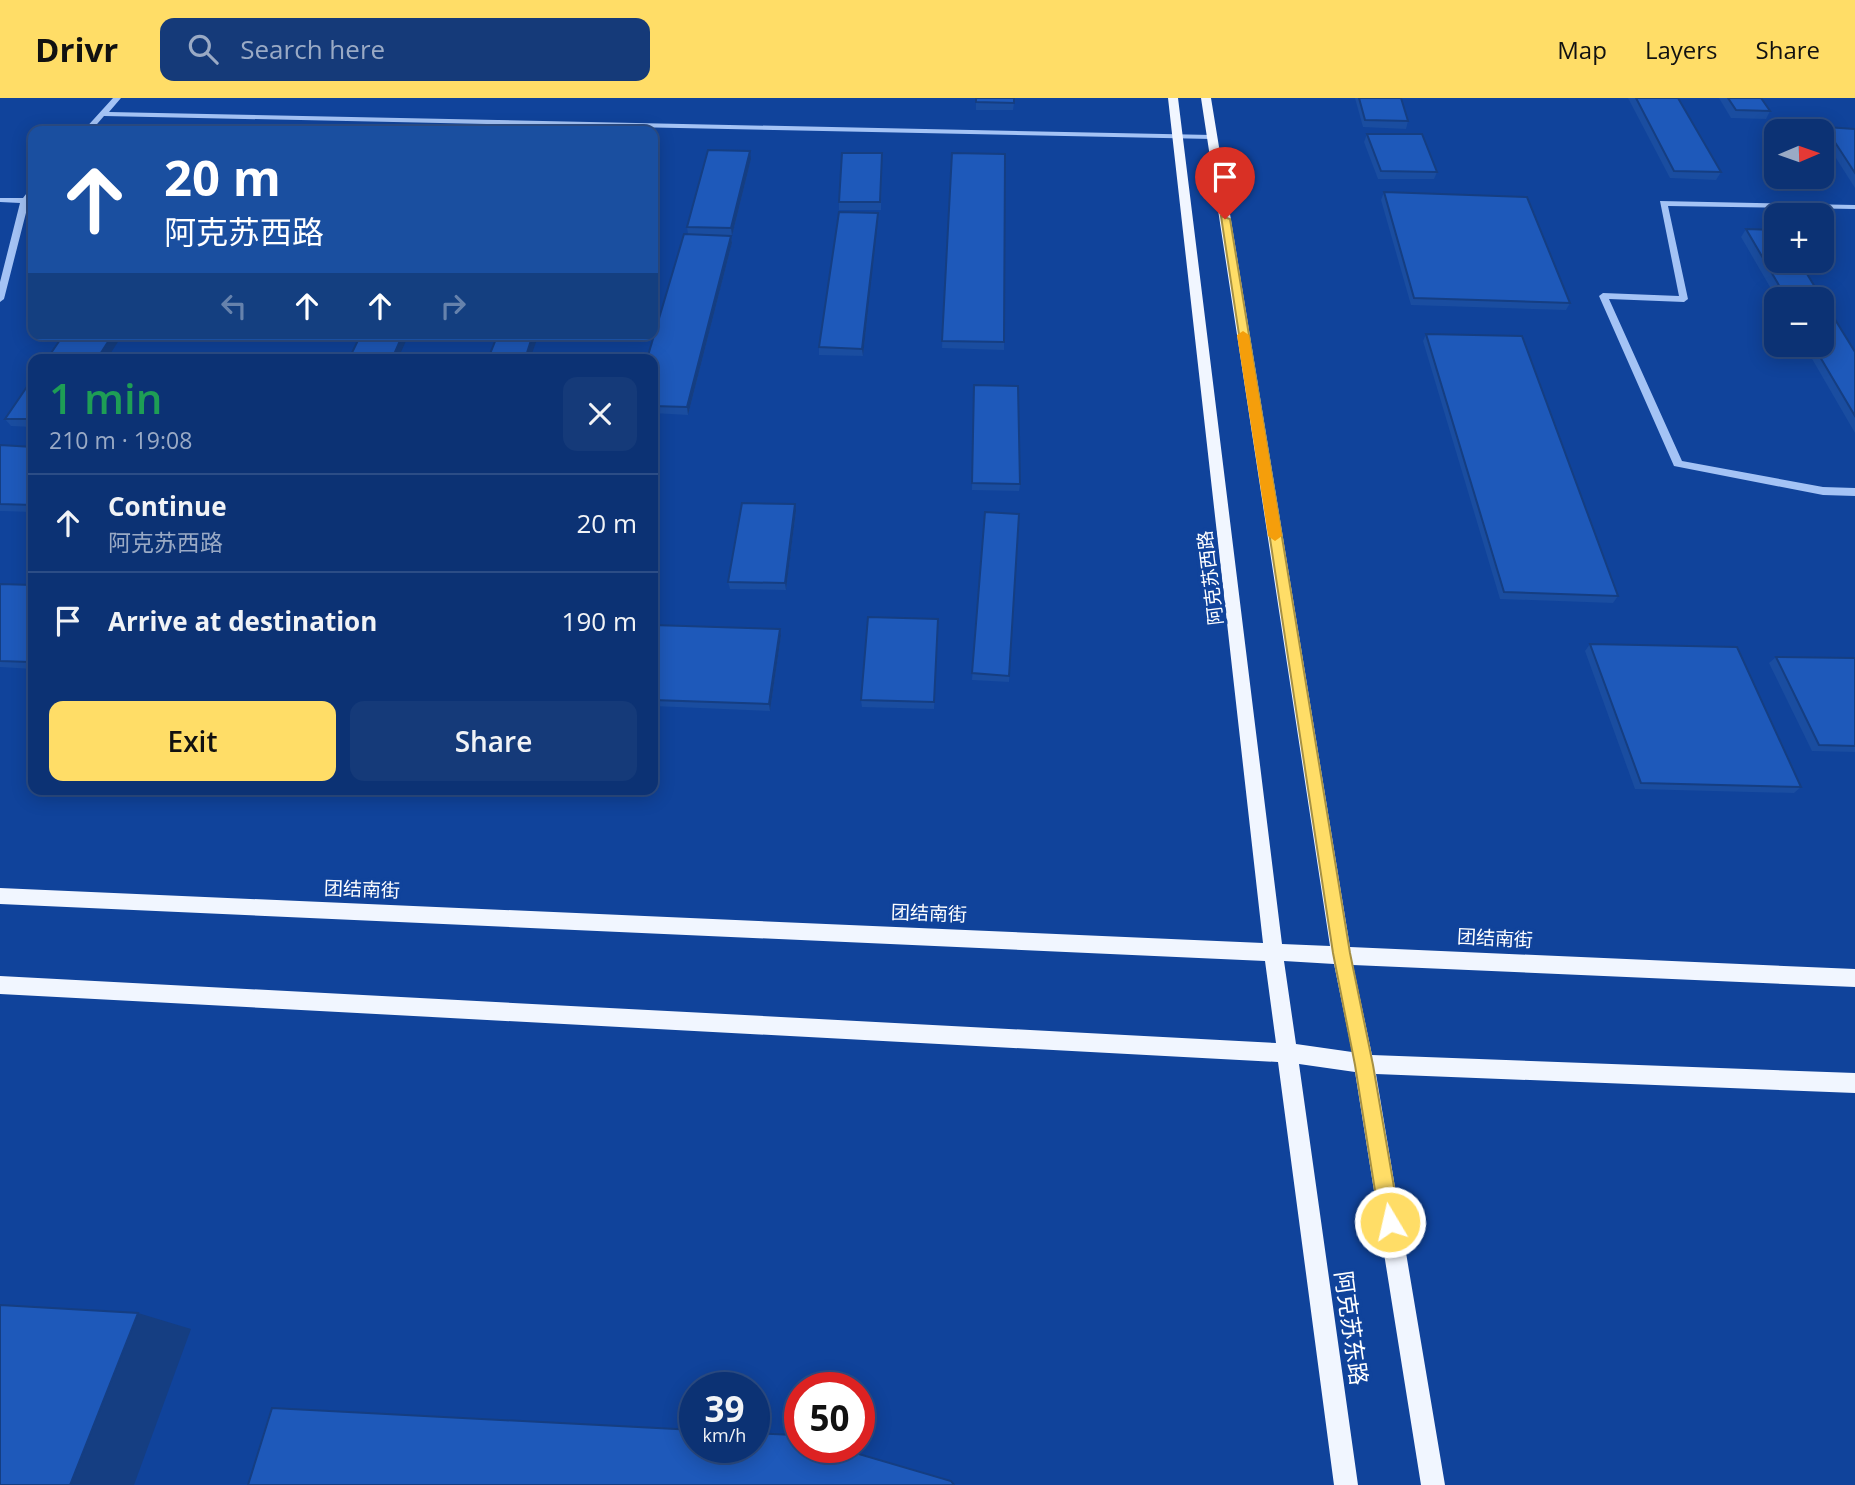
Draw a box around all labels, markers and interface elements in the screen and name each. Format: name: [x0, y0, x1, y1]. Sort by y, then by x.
search box: [160, 18, 650, 81]
text: Drivr: [35, 27, 118, 72]
icon: search: [184, 30, 222, 68]
text: Search here: [240, 31, 385, 67]
text: Map: [1557, 33, 1607, 66]
text: Layers: [1645, 33, 1718, 66]
text: Share: [1756, 33, 1820, 66]
north arrow: [1764, 119, 1834, 189]
map controls: [1764, 119, 1834, 357]
text: 20 m: [164, 144, 281, 210]
pin: [1195, 147, 1255, 219]
icon: ahead: [49, 154, 140, 245]
icon: arrive: [1206, 158, 1244, 196]
button: +: [1764, 203, 1834, 273]
text: 阿克苏西路: [164, 210, 324, 253]
icon: left: [215, 287, 253, 325]
icon: ahead: [288, 287, 326, 325]
icon: ahead: [361, 287, 399, 325]
icon: right: [434, 287, 472, 325]
button: −: [1764, 287, 1834, 357]
text: 1 min: [49, 369, 162, 426]
button: close: [563, 377, 637, 451]
text: 210 m · 19:08: [49, 424, 192, 456]
text: Continue: [108, 488, 227, 524]
icon: ahead: [49, 504, 87, 542]
text: 20 m: [576, 505, 637, 541]
text: 阿克苏西路: [108, 526, 223, 558]
street label: 阿克苏西路: [1191, 529, 1229, 627]
icon: arrive: [49, 602, 87, 640]
text: Arrive at destination: [108, 603, 377, 639]
text: 190 m: [562, 603, 637, 639]
button: Exit: [49, 701, 336, 781]
button: Share: [350, 701, 637, 781]
street label: 团结南街: [324, 875, 400, 903]
street label: 团结南街: [891, 899, 967, 927]
street label: 团结南街: [1456, 923, 1534, 953]
position arrow: [1353, 1185, 1427, 1259]
street label: 阿克苏东路: [1328, 1269, 1376, 1387]
speed limit sign: 50: [784, 1372, 875, 1463]
text: 39: [704, 1385, 745, 1432]
text: km/h: [703, 1423, 746, 1447]

